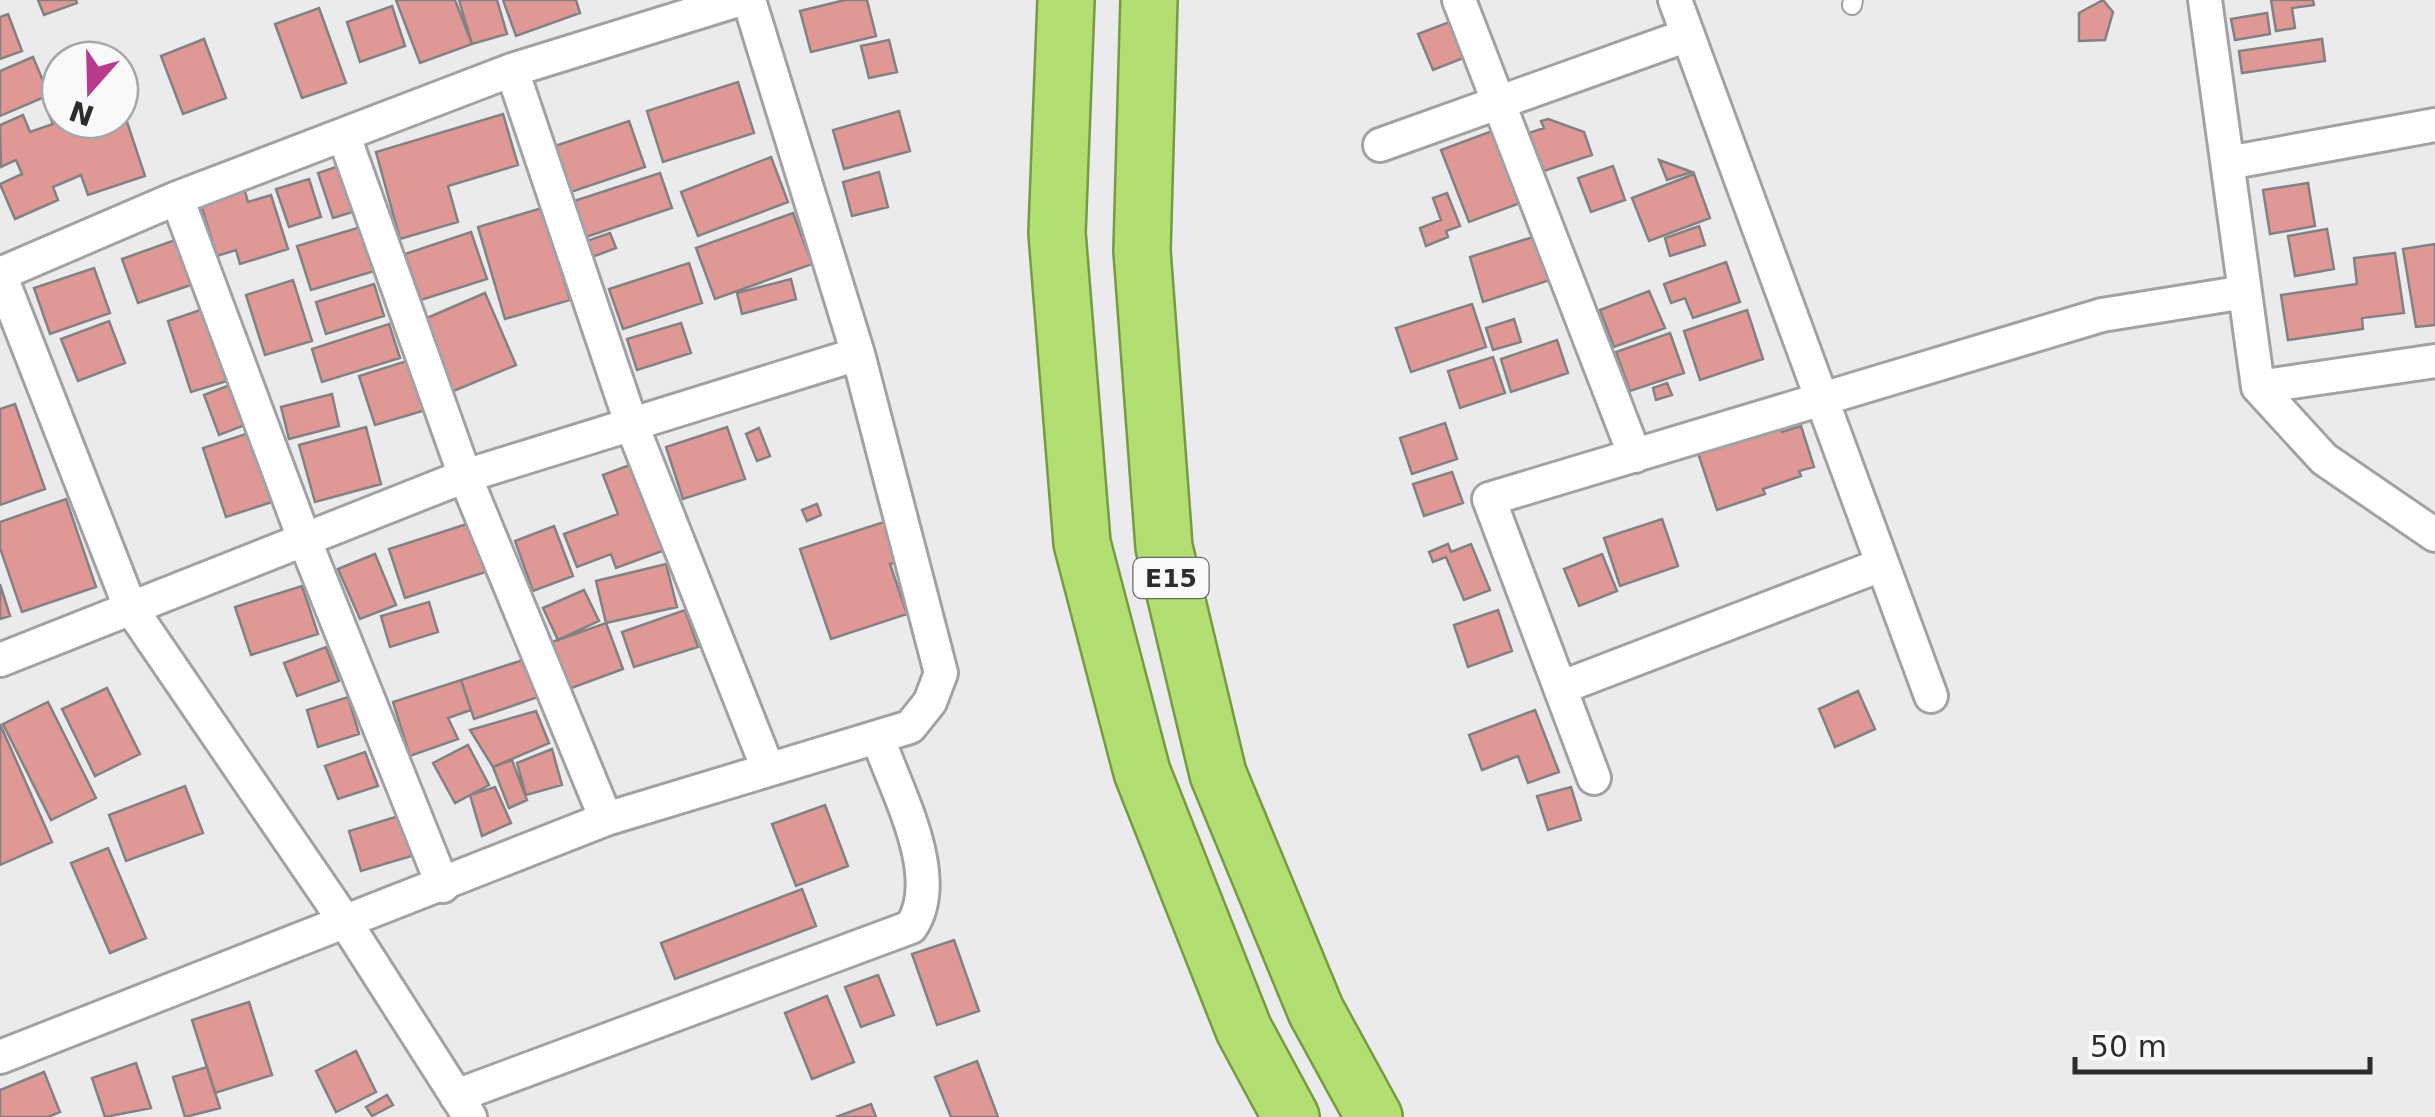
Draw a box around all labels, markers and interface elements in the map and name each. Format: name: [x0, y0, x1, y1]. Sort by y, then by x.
north arrow: [40, 40, 140, 140]
text: N: [65, 94, 98, 133]
road number: E15: [1134, 558, 1208, 598]
scale bar: [2075, 1012, 2370, 1074]
text: 50 m: [2090, 1029, 2167, 1064]

